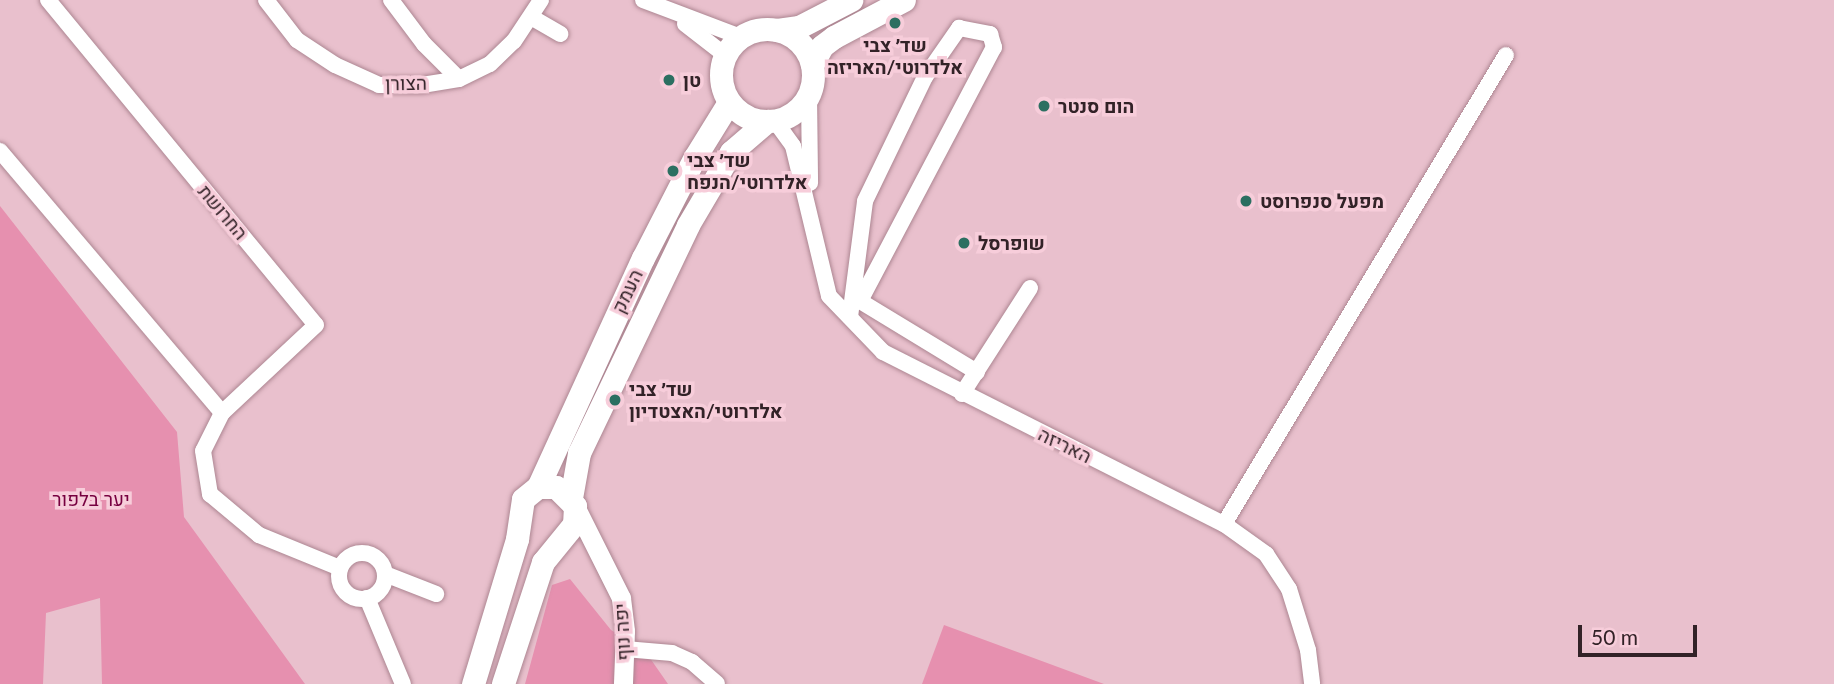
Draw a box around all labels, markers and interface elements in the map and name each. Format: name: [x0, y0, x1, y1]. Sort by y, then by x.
marker: שד׳ צבי אלדרוטי/האריזה: [887, 15, 903, 31]
place label: שד׳ צבי אלדרוטי/האריזה: [827, 34, 963, 78]
place label: טן: [683, 69, 701, 91]
street label: הצורן: [385, 71, 427, 95]
marker: טן: [661, 72, 677, 88]
place label: הום סנטר: [1058, 95, 1134, 117]
marker: הום סנטר: [1036, 98, 1052, 114]
place label: שד׳ צבי אלדרוטי/הנפח: [687, 149, 807, 193]
marker: שד׳ צבי אלדרוטי/הנפח: [665, 163, 681, 179]
street label: החרושת: [194, 180, 252, 244]
place label: מפעל סנפרוסט: [1260, 190, 1384, 212]
marker: מפעל סנפרוסט: [1238, 193, 1254, 209]
place label: שופרסל: [978, 232, 1045, 254]
marker: שופרסל: [956, 235, 972, 251]
street label: העמק: [607, 265, 647, 317]
place label: שד׳ צבי אלדרוטי/האצטדיון: [629, 378, 782, 422]
marker: שד׳ צבי אלדרוטי/האצטדיון: [607, 392, 623, 408]
street label: האריזה: [1035, 422, 1095, 468]
park label: יער בלפור: [52, 488, 130, 510]
street label: יפה נוף: [609, 603, 635, 661]
scale bar: [1582, 610, 1701, 654]
text: 50 m: [1591, 624, 1638, 649]

